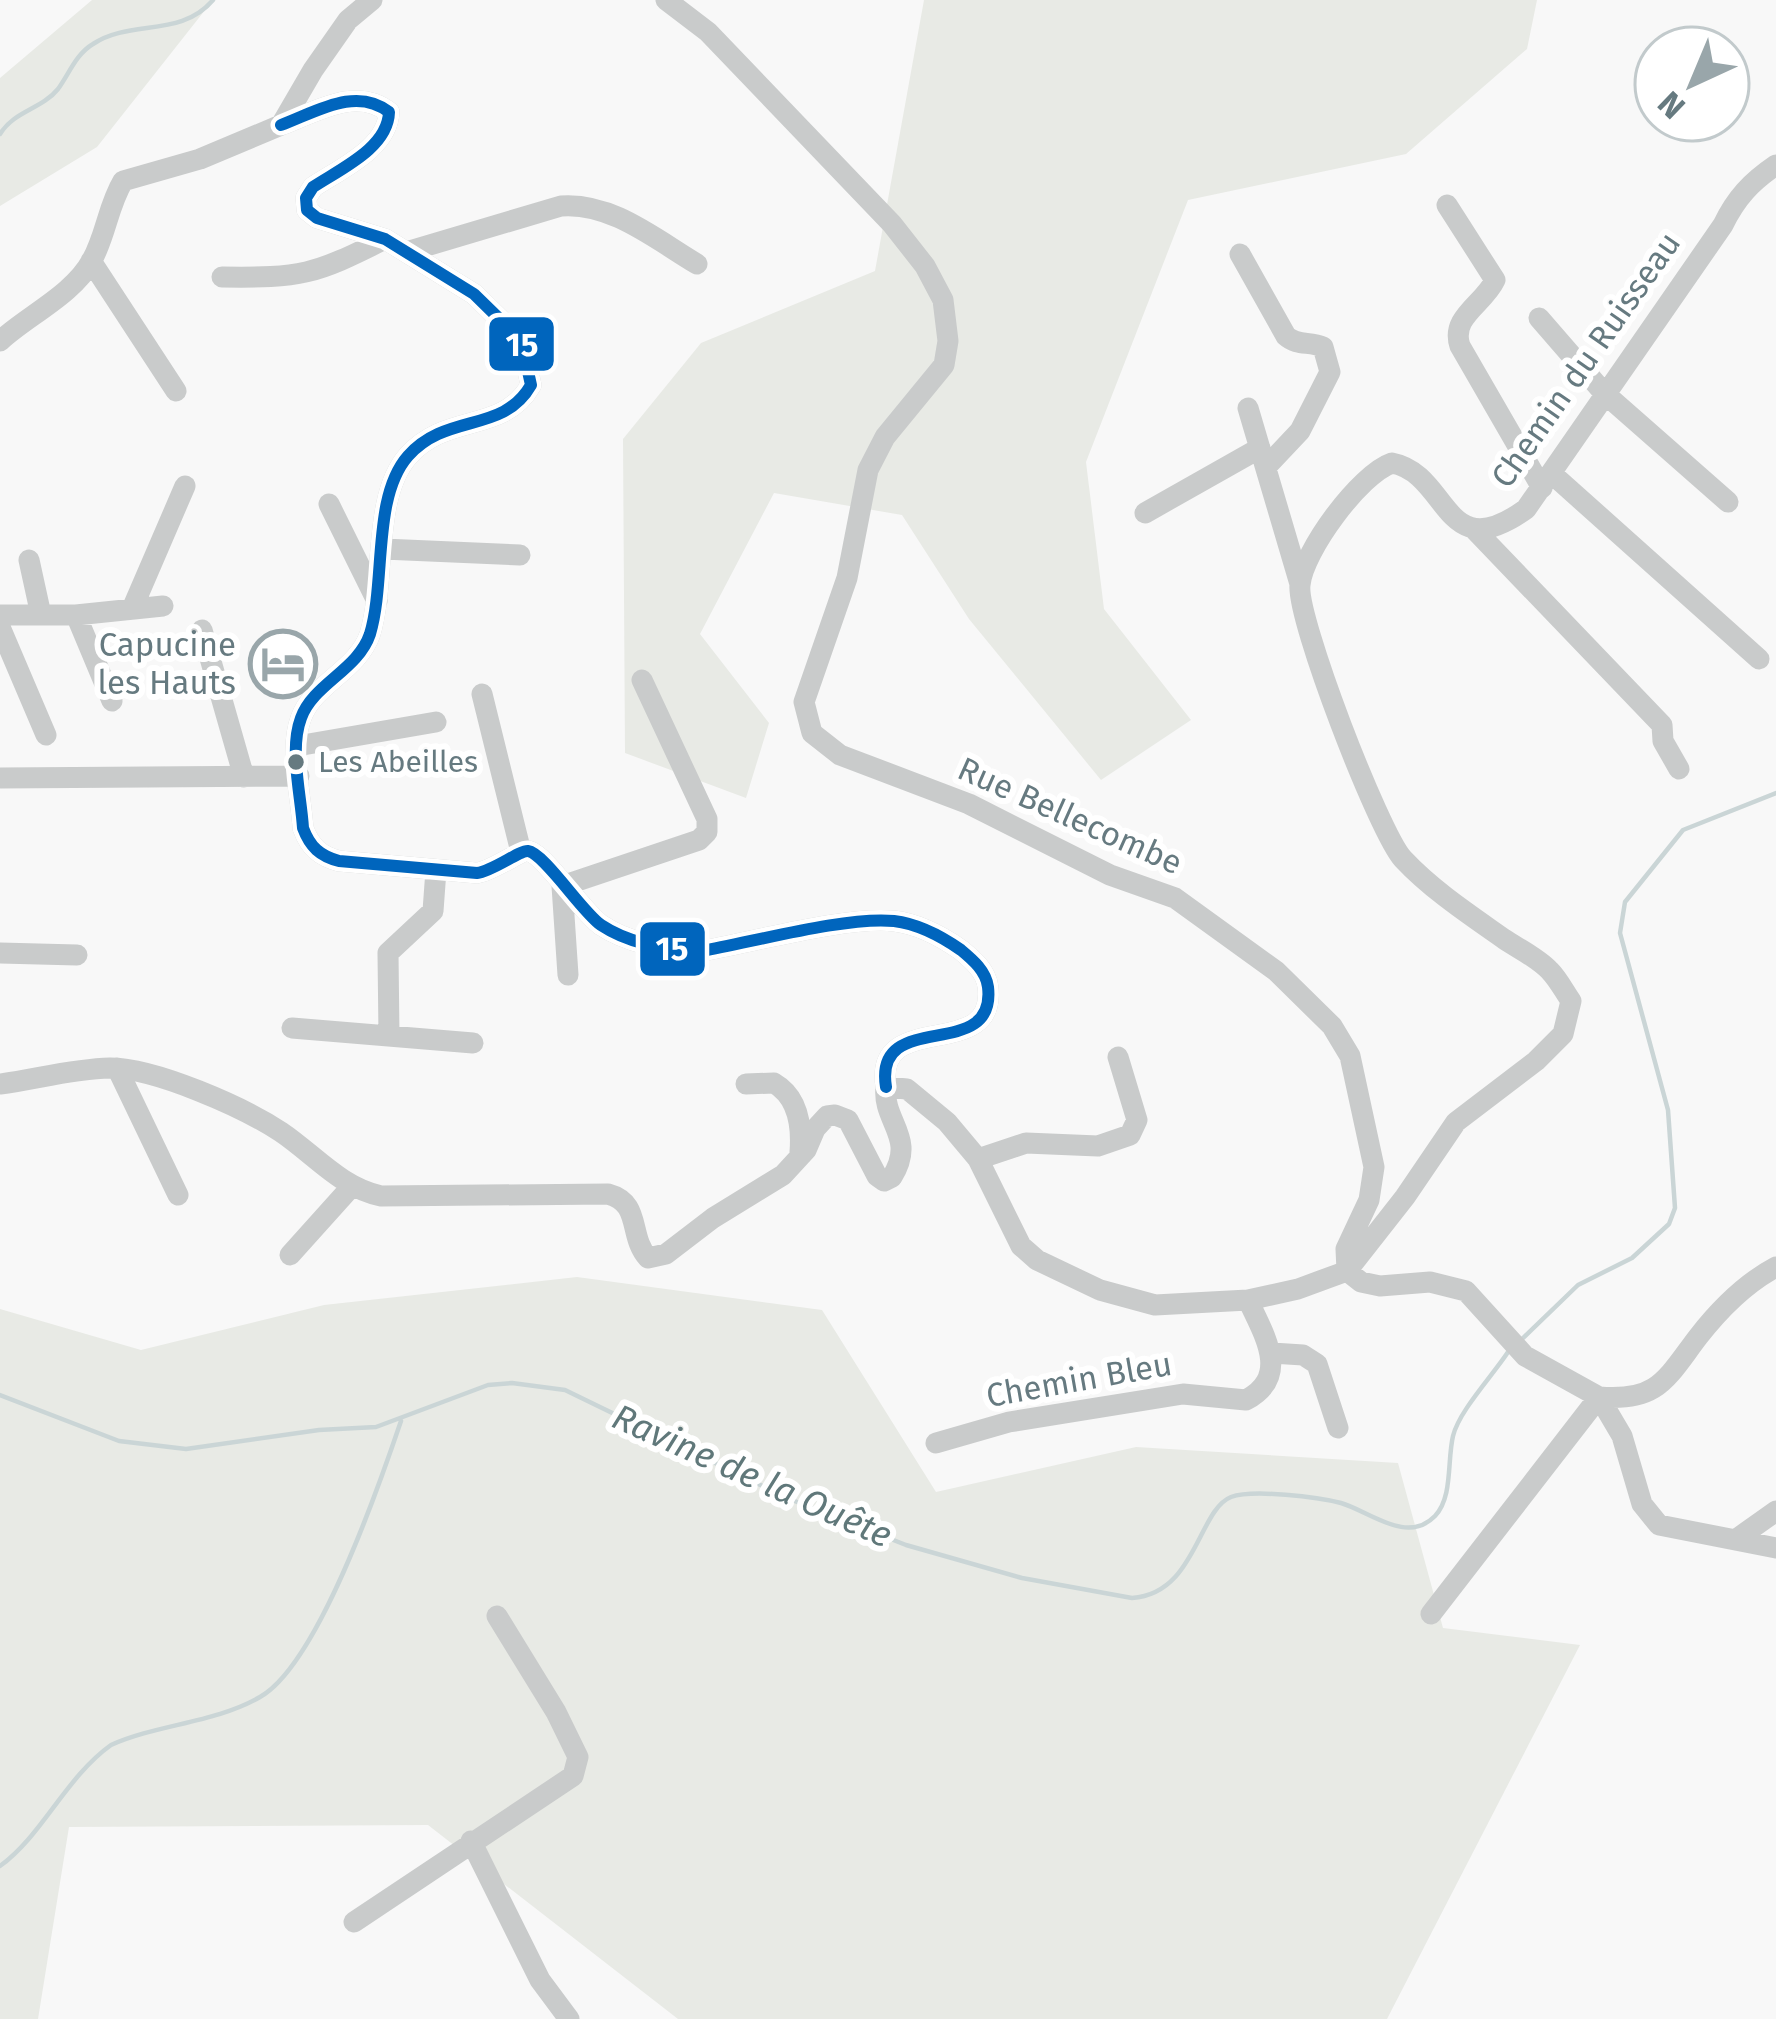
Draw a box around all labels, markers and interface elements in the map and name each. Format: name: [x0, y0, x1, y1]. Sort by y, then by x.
north arrow: [1632, 24, 1752, 144]
text: N: [1650, 83, 1694, 127]
street label: Chemin du Ruisseau: [1483, 225, 1689, 495]
line badge: 15: [487, 315, 556, 373]
text: 15: [506, 325, 539, 365]
place label: Capucine les Hauts: [97, 625, 236, 703]
hotel icon: Capucine les Hauts: [248, 629, 318, 699]
place label: Les Abeilles: [318, 744, 478, 780]
street label: Rue Bellecombe: [952, 749, 1188, 883]
marker: Les Abeilles: [285, 751, 307, 773]
line badge: 15: [638, 920, 707, 978]
text: 15: [656, 929, 689, 969]
street label: Chemin Bleu: [983, 1344, 1175, 1416]
water label: Ravine de la Ouête: [605, 1395, 899, 1557]

